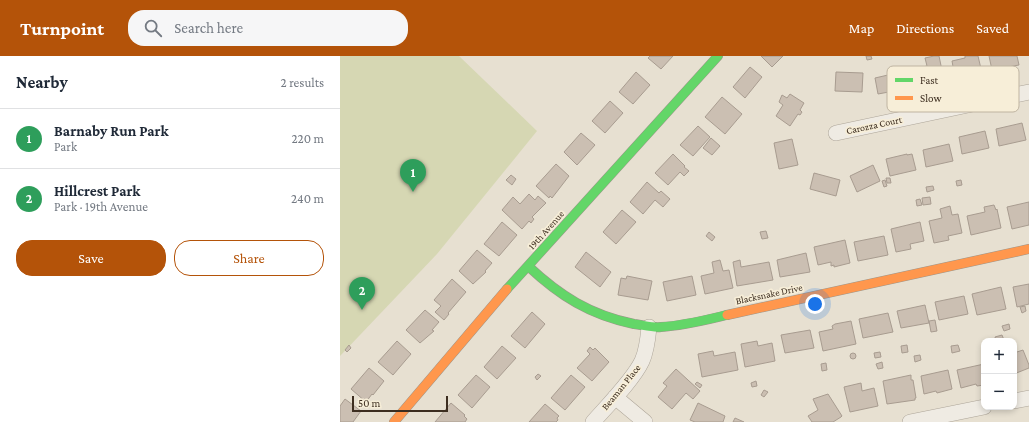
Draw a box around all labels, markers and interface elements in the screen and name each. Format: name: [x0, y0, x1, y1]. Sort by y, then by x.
search box: [128, 10, 408, 46]
icon: search: [142, 17, 164, 39]
text: Turnpoint: [20, 18, 104, 39]
text: Search here: [174, 20, 243, 36]
text: Map: [849, 20, 874, 36]
text: Directions: [896, 20, 954, 36]
text: Saved: [976, 20, 1009, 36]
legend: [887, 66, 1019, 112]
text: Nearby: [16, 73, 68, 92]
text: Fast: [920, 74, 939, 86]
text: 2 results: [281, 75, 324, 90]
text: Slow: [920, 92, 942, 104]
street label: Carozza Court: [845, 114, 904, 136]
text: Barnaby Run Park: [54, 123, 169, 139]
text: 1: [27, 131, 31, 146]
text: 220 m: [291, 131, 324, 146]
text: Park: [54, 139, 77, 154]
pin: 1: [400, 159, 426, 192]
text: Hillcrest Park: [54, 183, 140, 199]
text: 2: [26, 191, 32, 206]
text: 240 m: [291, 191, 324, 206]
text: Park · 19th Avenue: [54, 199, 148, 214]
street label: 19th Avenue: [526, 208, 567, 252]
button: Save: [16, 240, 166, 276]
button: Share: [174, 240, 324, 276]
pin: 2: [349, 277, 375, 310]
street label: Blacksnake Drive: [735, 281, 804, 306]
your location: [805, 294, 825, 314]
map controls: [981, 338, 1017, 410]
button: +: [981, 338, 1017, 374]
street label: Beaman Place: [599, 362, 643, 412]
button: −: [981, 374, 1017, 410]
scale bar: [352, 394, 448, 413]
text: 50 m: [358, 397, 380, 409]

